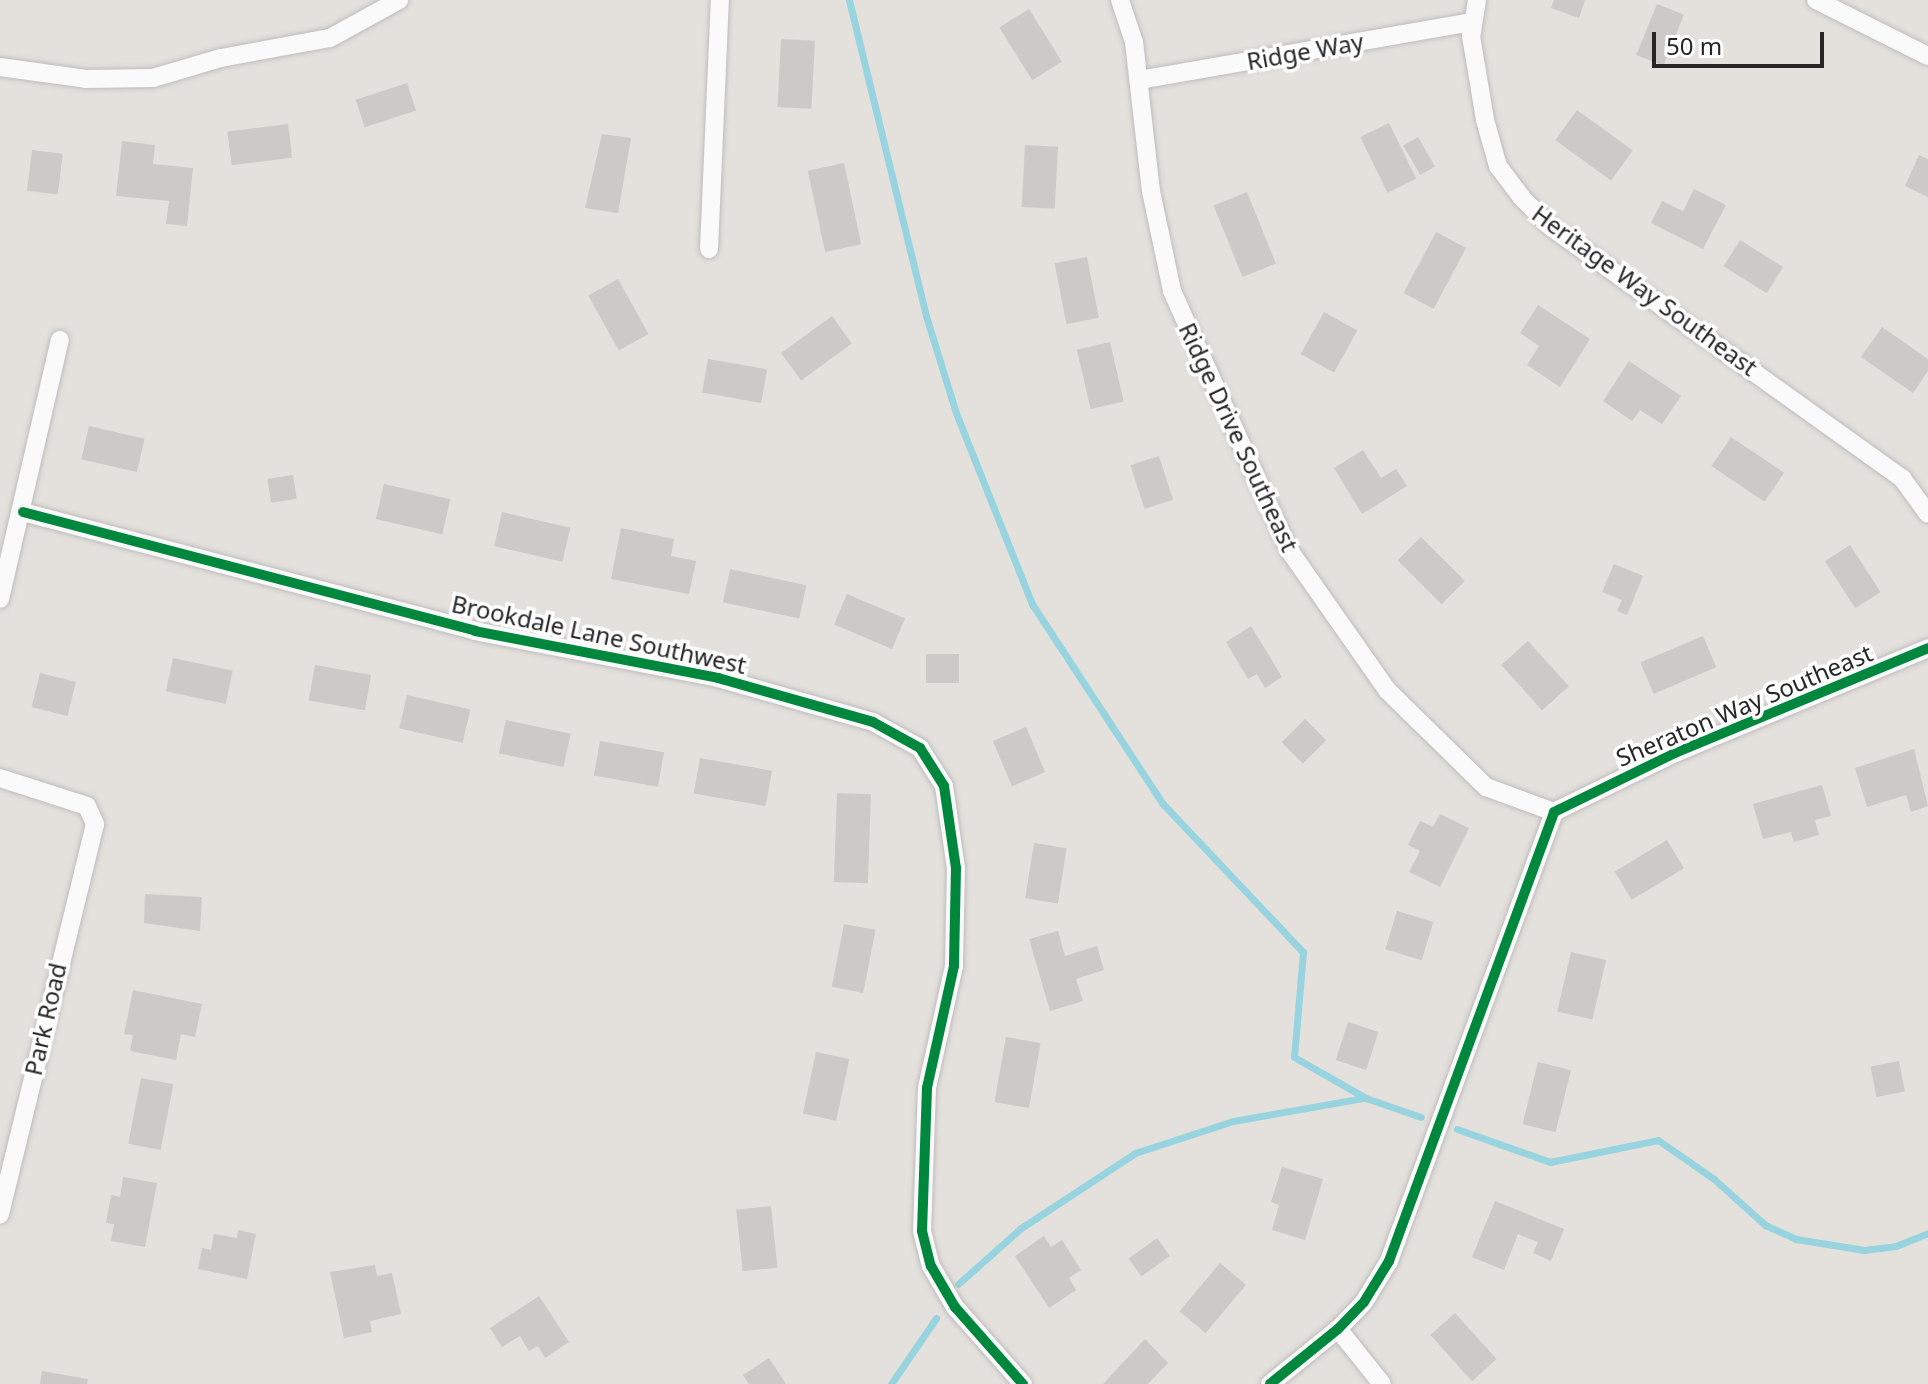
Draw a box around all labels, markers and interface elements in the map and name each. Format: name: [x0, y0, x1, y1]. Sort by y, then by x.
scale bar: [1656, 16, 1828, 66]
street label: Ridge Way: [1244, 27, 1366, 75]
text: 50 m: [1666, 29, 1722, 62]
street label: Heritage Way Southeast: [1527, 199, 1763, 381]
street label: Ridge Drive Southeast: [1173, 318, 1305, 556]
street label: Brookdale Lane Southwest: [449, 589, 749, 679]
street label: Sheraton Way Southeast: [1611, 638, 1877, 772]
street label: Park Road: [18, 960, 72, 1078]

